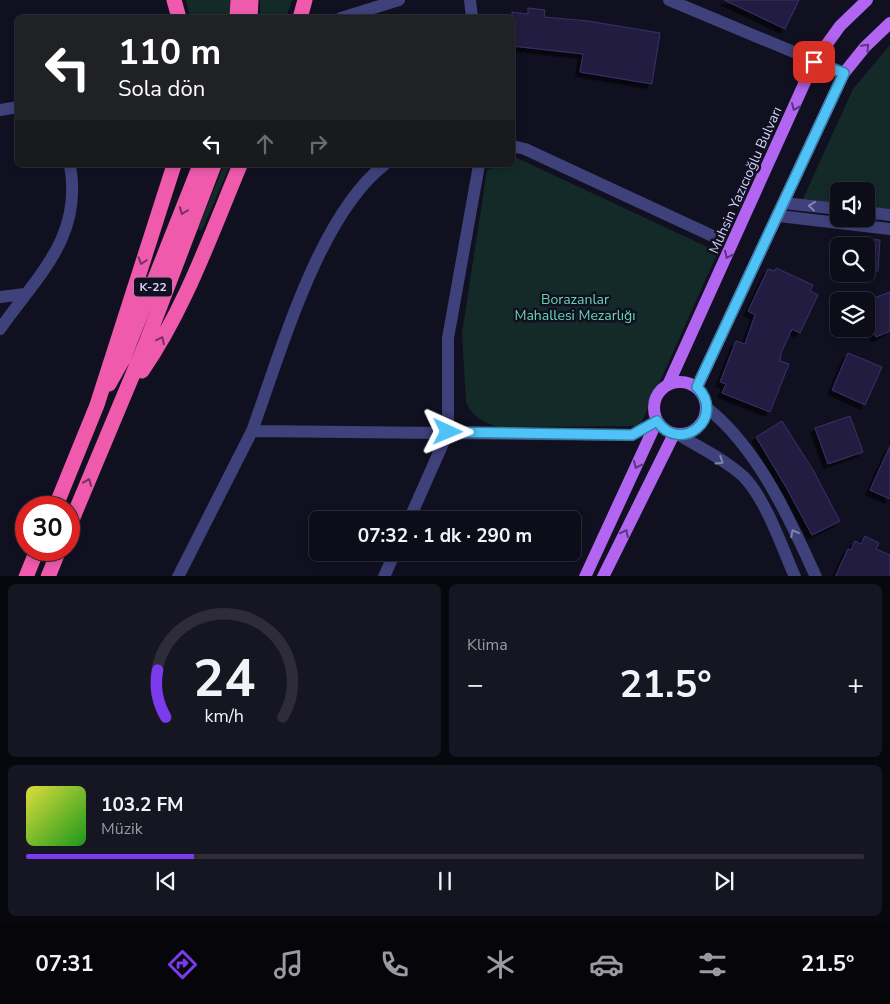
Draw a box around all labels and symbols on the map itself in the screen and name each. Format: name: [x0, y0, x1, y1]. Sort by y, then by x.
pin: [793, 41, 835, 83]
one-way arrow: [860, 43, 869, 52]
one-way arrow: [790, 102, 801, 111]
street label: Muhsin Yazıcıoğlu Bulvarı: [704, 104, 786, 257]
one-way arrow: [807, 201, 815, 212]
one-way arrow: [179, 206, 189, 214]
one-way arrow: [724, 250, 734, 259]
one-way arrow: [138, 256, 148, 265]
road number: K-22: [134, 278, 172, 296]
park label: Borazanlar Mahallesi Mezarlığı: [514, 290, 636, 325]
one-way arrow: [155, 336, 165, 345]
position arrow: [421, 405, 473, 457]
one-way arrow: [715, 454, 724, 464]
one-way arrow: [632, 460, 643, 469]
one-way arrow: [81, 478, 92, 487]
speed limit sign: 30: [15, 496, 80, 561]
one-way arrow: [619, 529, 629, 538]
one-way arrow: [790, 529, 800, 538]

